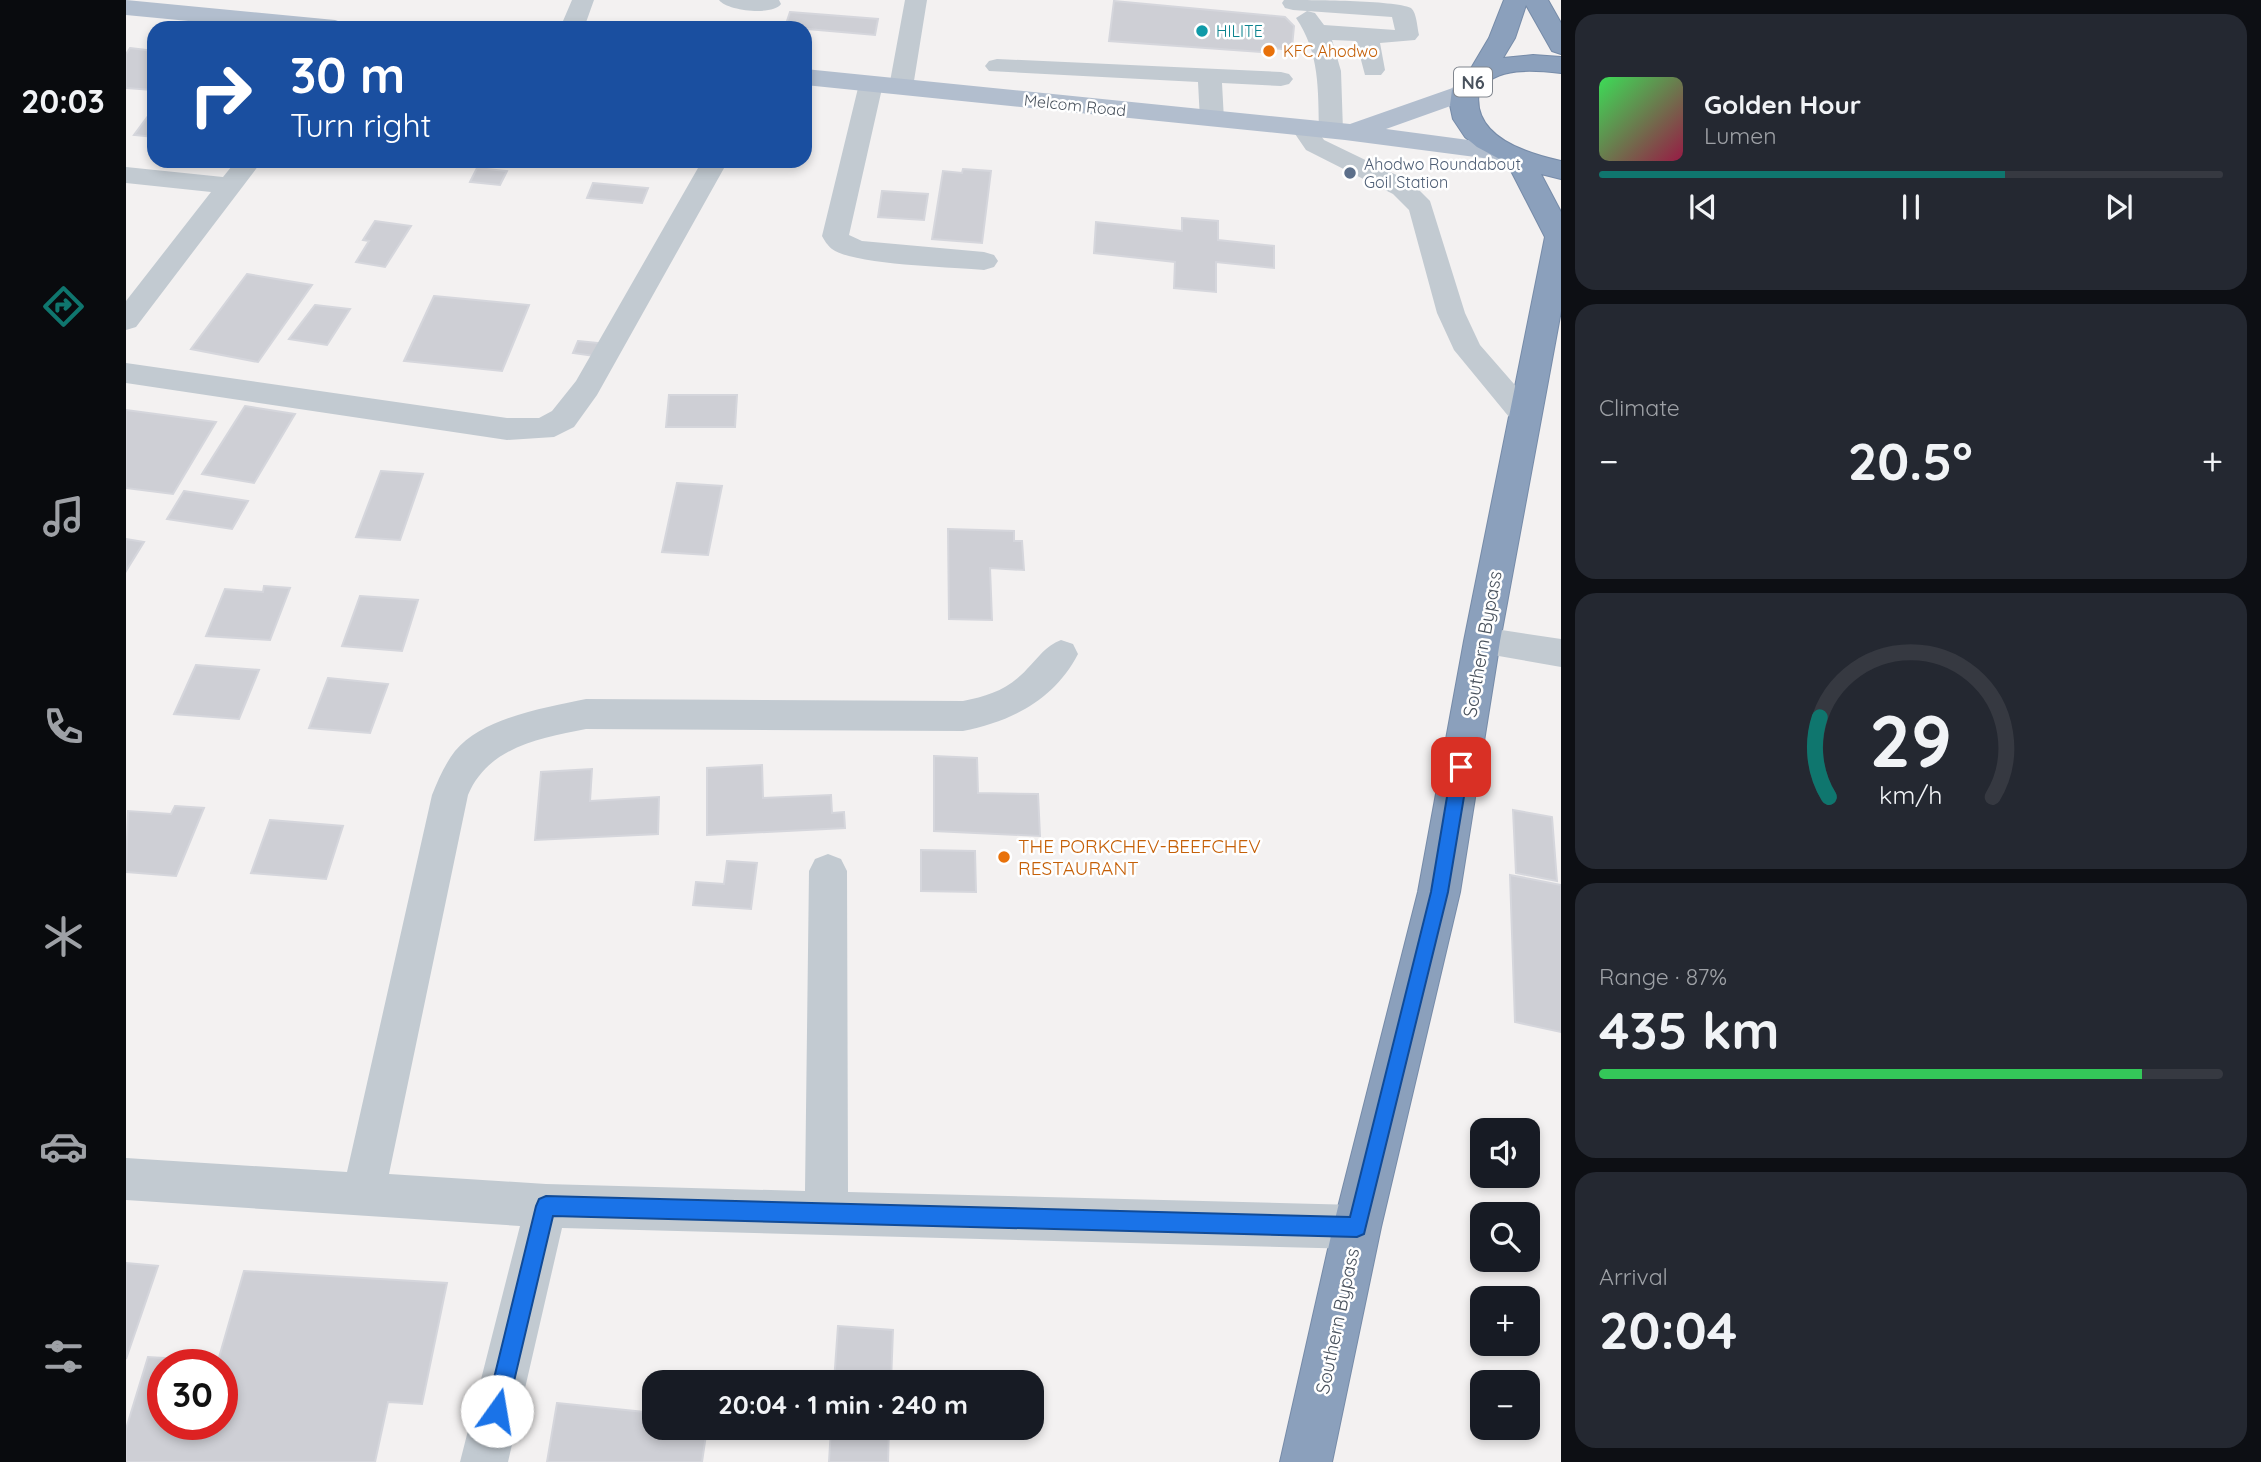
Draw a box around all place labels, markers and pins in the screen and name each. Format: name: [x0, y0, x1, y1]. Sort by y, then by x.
place label: HILITE: [1216, 21, 1263, 41]
marker: HILITE: [1194, 23, 1210, 39]
place label: KFC Ahodwo: [1283, 41, 1378, 61]
marker: KFC Ahodwo: [1261, 43, 1277, 59]
place label: Ahodwo Roundabout Goil Station: [1364, 154, 1521, 192]
marker: Ahodwo Roundabout Goil Station: [1342, 165, 1358, 181]
pin: [1431, 737, 1491, 797]
place label: THE PORKCHEV-BEEFCHEV RESTAURANT: [1018, 834, 1261, 880]
marker: THE PORKCHEV-BEEFCHEV RESTAURANT: [996, 849, 1012, 865]

